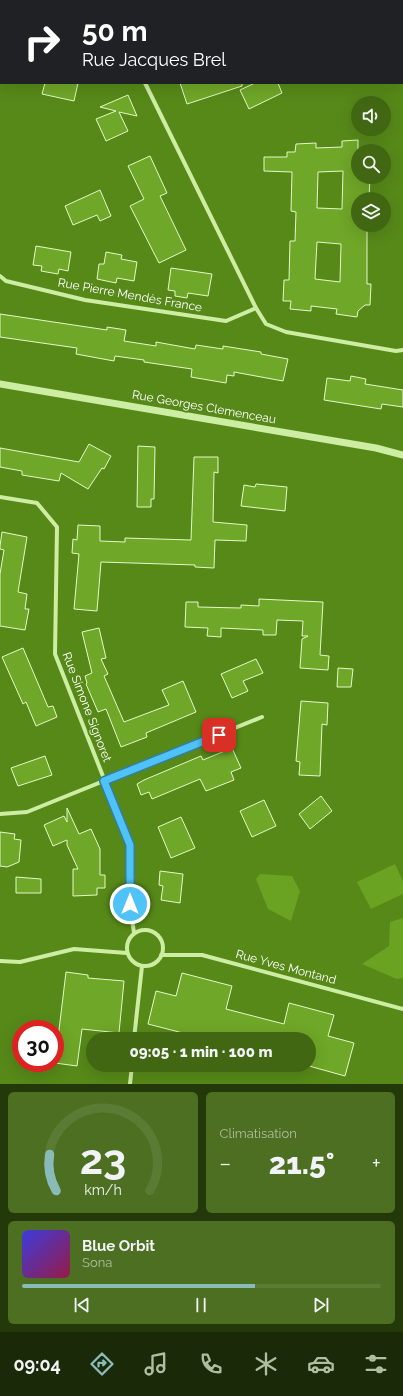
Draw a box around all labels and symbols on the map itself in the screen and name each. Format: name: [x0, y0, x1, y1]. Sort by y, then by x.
street label: Rue Pierre Mendès France: [57, 275, 203, 315]
street label: Rue Georges Clemenceau: [131, 387, 277, 427]
street label: Rue Simone Signoret: [60, 650, 114, 764]
pin: [202, 718, 236, 752]
position arrow: [109, 883, 151, 925]
street label: Rue Yves Montand: [234, 947, 338, 987]
speed limit sign: 30: [12, 1020, 64, 1072]

